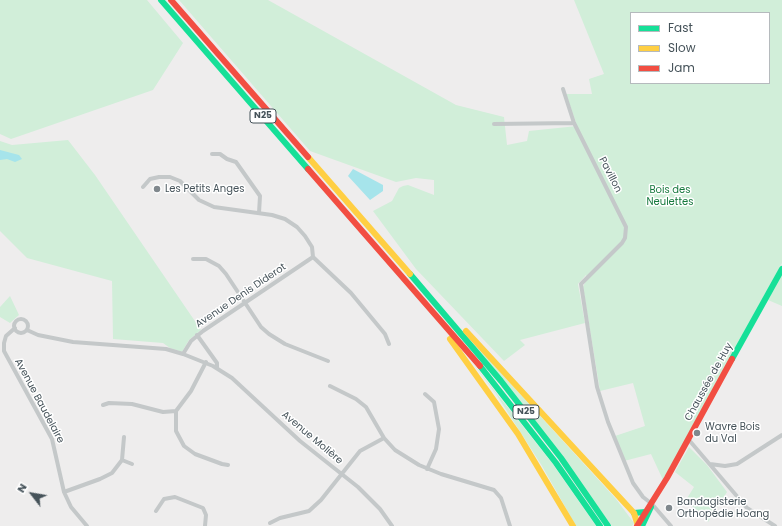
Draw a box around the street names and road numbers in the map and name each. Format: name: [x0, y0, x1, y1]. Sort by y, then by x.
road number: N25: [250, 109, 276, 123]
street label: Pavillon: [596, 155, 624, 195]
street label: Avenue Denis Diderot: [193, 261, 289, 331]
street label: Chaussée de Huy: [683, 341, 735, 423]
street label: Avenue Baudelaire: [12, 357, 66, 445]
road number: N25: [513, 405, 539, 419]
street label: Avenue Molière: [279, 409, 345, 467]

